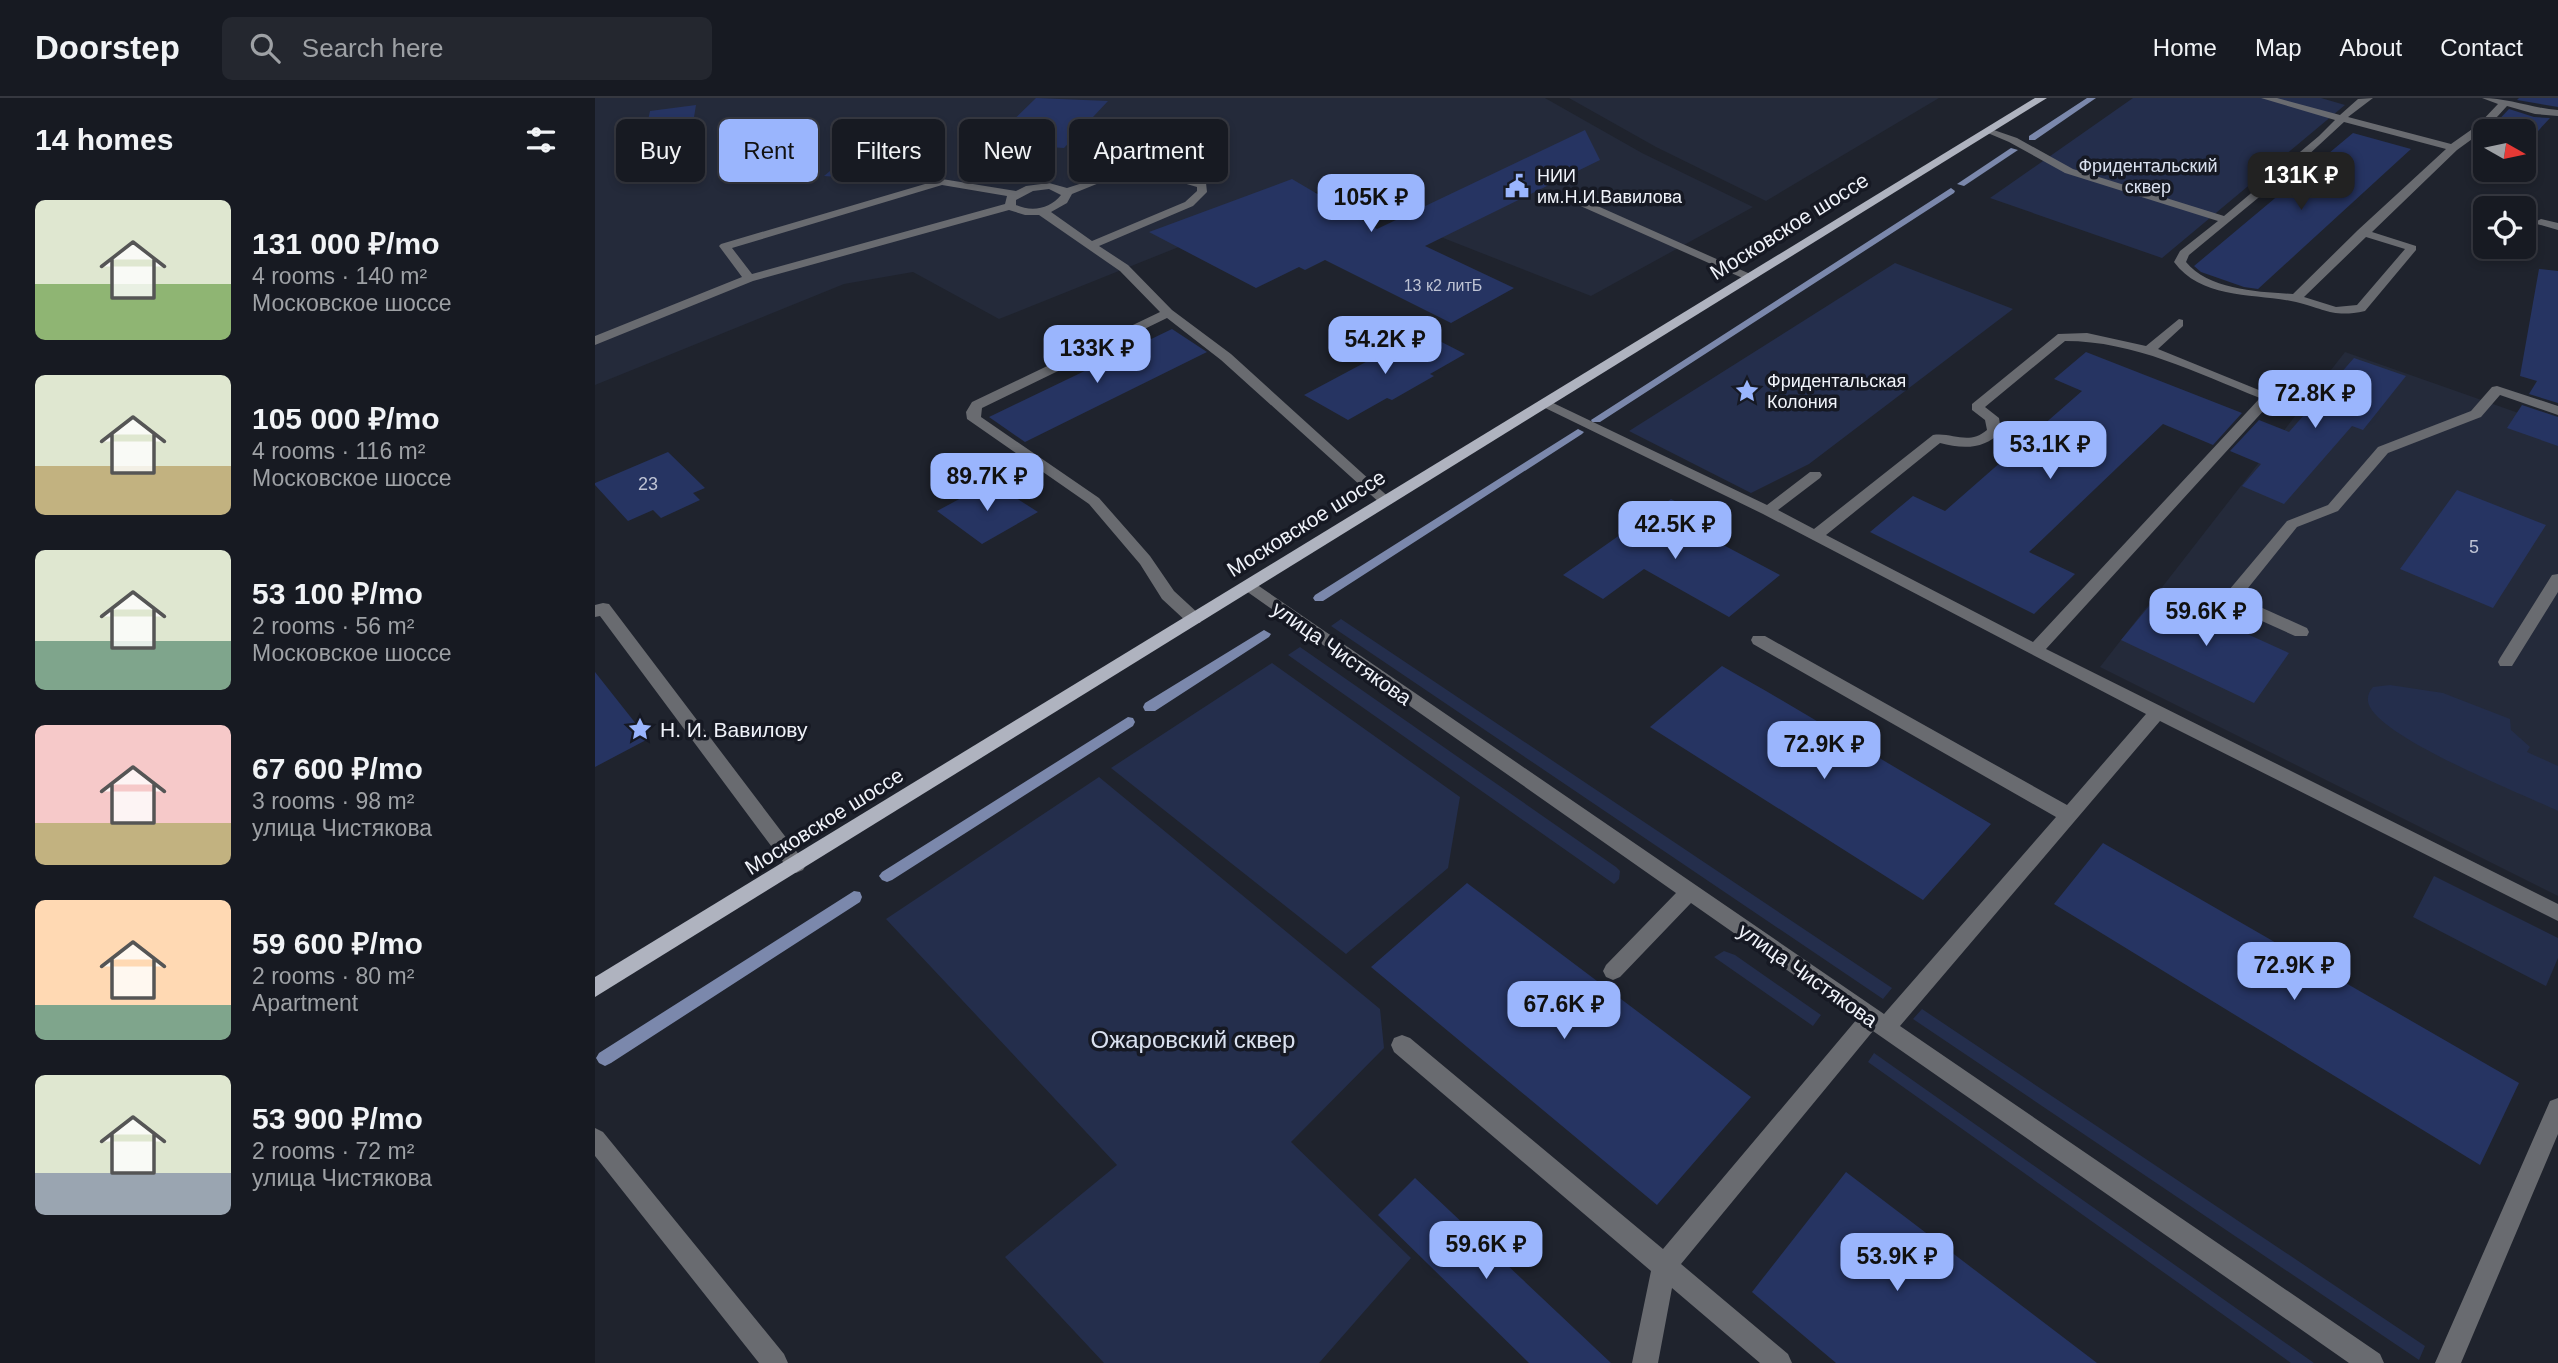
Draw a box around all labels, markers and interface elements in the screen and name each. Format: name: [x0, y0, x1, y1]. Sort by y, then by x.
search box: [222, 17, 712, 80]
text: Doorstep: [35, 29, 180, 66]
icon: search: [246, 29, 284, 67]
text: Search here: [302, 33, 444, 63]
text: Home: [2153, 34, 2217, 61]
text: Map: [2255, 34, 2302, 61]
text: About: [2340, 34, 2402, 61]
text: Contact: [2440, 34, 2523, 61]
chip: Buy: [616, 119, 705, 182]
chip: Rent: [719, 119, 818, 182]
chip: Filters: [832, 119, 945, 182]
chip: New: [959, 119, 1055, 182]
chip: Apartment: [1069, 119, 1228, 182]
north arrow: [2473, 119, 2536, 182]
map controls: [2473, 119, 2536, 259]
icon: filters: [522, 121, 560, 159]
text: 14 homes: [35, 123, 173, 156]
pin: 131K ₽: [2244, 152, 2358, 212]
park label: Фридентальский сквер: [2078, 156, 2218, 197]
text: 131K ₽: [2264, 162, 2338, 188]
place label: НИИ им.Н.И.Вавилова: [1537, 166, 1683, 207]
street label: Московское шоссе: [1706, 168, 1872, 284]
public building icon: НИИ им.Н.И.Вавилова: [1503, 172, 1531, 200]
pin: 105K ₽: [1314, 174, 1428, 234]
text: 105K ₽: [1334, 184, 1408, 210]
button: locate: [2473, 196, 2536, 259]
text: 131 000 ₽/mo: [252, 227, 440, 260]
icon: home: [91, 228, 175, 312]
text: 4 rooms · 140 m²: [252, 263, 427, 289]
house number: 13 к2 литБ: [1404, 277, 1482, 294]
text: Московское шоссе: [252, 290, 452, 316]
pin: 54.2K ₽: [1320, 316, 1450, 376]
pin: 133K ₽: [1040, 326, 1154, 385]
text: 54.2K ₽: [1344, 326, 1426, 352]
text: 133K ₽: [1060, 335, 1134, 361]
pin: 72.8K ₽: [2250, 370, 2380, 430]
place label: Фридентальская Колония: [1767, 371, 1906, 412]
place icon: Фридентальская Колония: [1733, 377, 1761, 405]
text: 72.8K ₽: [2274, 380, 2356, 406]
text: 105 000 ₽/mo: [252, 402, 440, 435]
icon: home: [91, 403, 175, 487]
pin: 53.1K ₽: [1985, 422, 2115, 481]
text: 53.1K ₽: [2009, 431, 2091, 457]
text: 4 rooms · 116 m²: [252, 438, 425, 464]
pin: 89.7K ₽: [922, 454, 1052, 513]
text: 89.7K ₽: [946, 463, 1028, 489]
text: Московское шоссе: [252, 465, 452, 491]
street label: Московское шоссе: [1223, 465, 1389, 581]
house number: 23: [638, 474, 658, 494]
pin: 42.5K ₽: [1610, 502, 1740, 561]
text: 42.5K ₽: [1634, 511, 1716, 537]
house number: 5: [2469, 537, 2479, 557]
text: 53 100 ₽/mo: [252, 577, 423, 610]
icon: home: [91, 578, 175, 662]
pin: 59.6K ₽: [2141, 588, 2271, 648]
street label: улица Чистякова: [1268, 596, 1416, 710]
text: 59.6K ₽: [2165, 598, 2247, 624]
text: 2 rooms · 56 m²: [252, 613, 414, 639]
text: Московское шоссе: [252, 640, 452, 666]
place icon: Н. И. Вавилову: [626, 715, 654, 743]
place label: Н. И. Вавилову: [660, 718, 808, 741]
pin: 72.9K ₽: [1759, 722, 1889, 781]
text: 72.9K ₽: [1783, 731, 1865, 757]
text: 67 600 ₽/mo: [252, 752, 423, 785]
icon: home: [91, 753, 175, 837]
street label: Московское шоссе: [741, 763, 907, 879]
text: 3 rooms · 98 m²: [252, 788, 414, 814]
text: улица Чистякова: [252, 815, 432, 841]
street label: улица Чистякова: [1734, 918, 1882, 1032]
text: 59 600 ₽/mo: [252, 927, 423, 960]
icon: home: [91, 928, 175, 1012]
pin: 72.9K ₽: [2229, 942, 2359, 1002]
text: 72.9K ₽: [2253, 952, 2335, 978]
text: 2 rooms · 80 m²: [252, 963, 414, 989]
pin: 67.6K ₽: [1499, 982, 1629, 1041]
text: Apartment: [252, 990, 358, 1016]
text: 67.6K ₽: [1523, 991, 1605, 1017]
park label: Ожаровский сквер: [1091, 1026, 1295, 1053]
text: 53 900 ₽/mo: [252, 1102, 423, 1135]
icon: home: [91, 1103, 175, 1187]
text: 2 rooms · 72 m²: [252, 1138, 414, 1164]
text: улица Чистякова: [252, 1165, 432, 1191]
pin: 59.6K ₽: [1421, 1222, 1551, 1281]
text: 59.6K ₽: [1445, 1231, 1527, 1257]
pin: 53.9K ₽: [1832, 1234, 1962, 1293]
text: 53.9K ₽: [1856, 1243, 1938, 1269]

